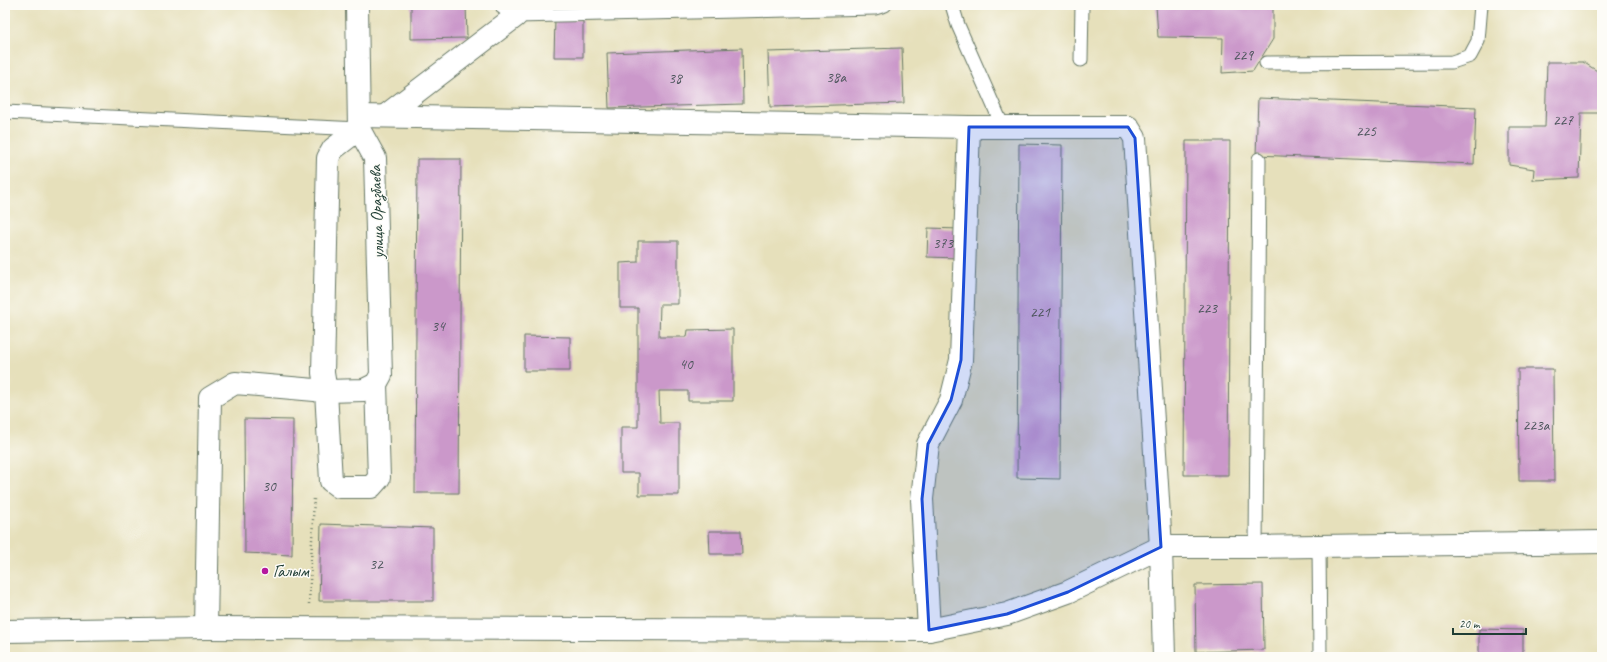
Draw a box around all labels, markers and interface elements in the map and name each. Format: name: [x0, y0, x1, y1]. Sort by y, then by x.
house number: 229: [1233, 46, 1254, 65]
house number: 38а: [826, 68, 847, 87]
house number: 38: [668, 69, 683, 88]
house number: 227: [1553, 111, 1574, 130]
house number: 225: [1356, 122, 1377, 141]
street label: улица Оразбаева: [364, 163, 390, 260]
house number: 373: [933, 234, 954, 253]
house number: 223: [1197, 299, 1218, 318]
house number: 221: [1030, 303, 1051, 322]
house number: 34: [431, 317, 446, 336]
house number: 40: [679, 355, 694, 374]
house number: 223а: [1523, 416, 1551, 435]
house number: 30: [262, 477, 277, 496]
house number: 32: [369, 555, 384, 574]
place label: Галым: [273, 561, 310, 582]
marker: Галым: [260, 566, 270, 576]
scale bar: [1453, 610, 1526, 636]
text: 20 m: [1459, 616, 1481, 632]

